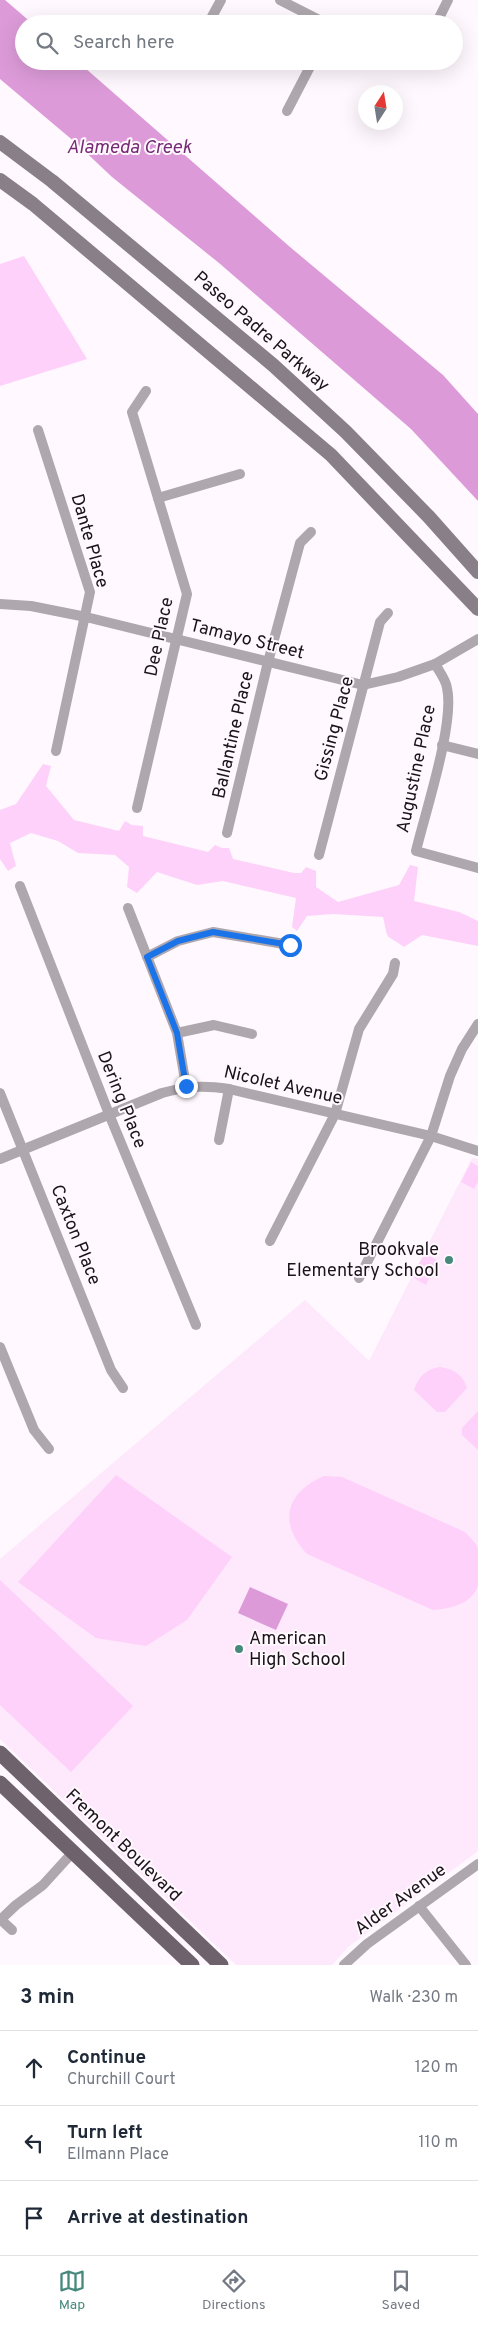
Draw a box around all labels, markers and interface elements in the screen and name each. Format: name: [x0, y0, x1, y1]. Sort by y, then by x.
search box: [15, 15, 463, 70]
icon: search: [33, 29, 61, 57]
text: Search here: [73, 31, 175, 55]
north arrow: [358, 85, 403, 130]
water label: Alameda Creek: [67, 136, 192, 160]
street label: Paseo Padre Parkway: [188, 267, 334, 397]
street label: Dante Place: [65, 491, 113, 591]
street label: Dee Place: [140, 595, 180, 679]
street label: Tamayo Street: [187, 615, 307, 665]
street label: Ballantine Place: [208, 669, 260, 801]
street label: Gissing Place: [310, 674, 360, 784]
street label: Augustine Place: [392, 703, 442, 835]
route start: [279, 934, 302, 957]
street label: Dering Place: [91, 1048, 151, 1152]
street label: Nicolet Avenue: [221, 1061, 345, 1111]
route end: [175, 1075, 198, 1098]
street label: Caxton Place: [44, 1182, 106, 1288]
place label: Brookvale Elementary School: [286, 1239, 439, 1283]
marker: Brookvale Elementary School: [443, 1254, 455, 1266]
place label: American High School: [249, 1628, 346, 1672]
marker: American High School: [233, 1643, 245, 1655]
street label: Fremont Boulevard: [60, 1785, 186, 1907]
street label: Alder Avenue: [351, 1859, 451, 1941]
text: 3 min: [20, 1984, 75, 2011]
text: Walk · 230 m: [369, 1988, 458, 2008]
text: Continue: [67, 2046, 146, 2070]
icon: ahead: [20, 2054, 48, 2082]
text: 120 m: [415, 2058, 458, 2078]
text: Churchill Court: [67, 2070, 176, 2090]
text: Turn left: [67, 2121, 143, 2145]
icon: left: [20, 2129, 48, 2157]
text: 110 m: [418, 2133, 458, 2153]
text: Ellmann Place: [67, 2145, 169, 2165]
icon: arrive: [20, 2204, 48, 2232]
text: Arrive at destination: [67, 2206, 248, 2230]
tab: Map: [58, 2267, 86, 2314]
tab: Directions: [202, 2267, 266, 2314]
tab: Saved: [382, 2267, 420, 2314]

